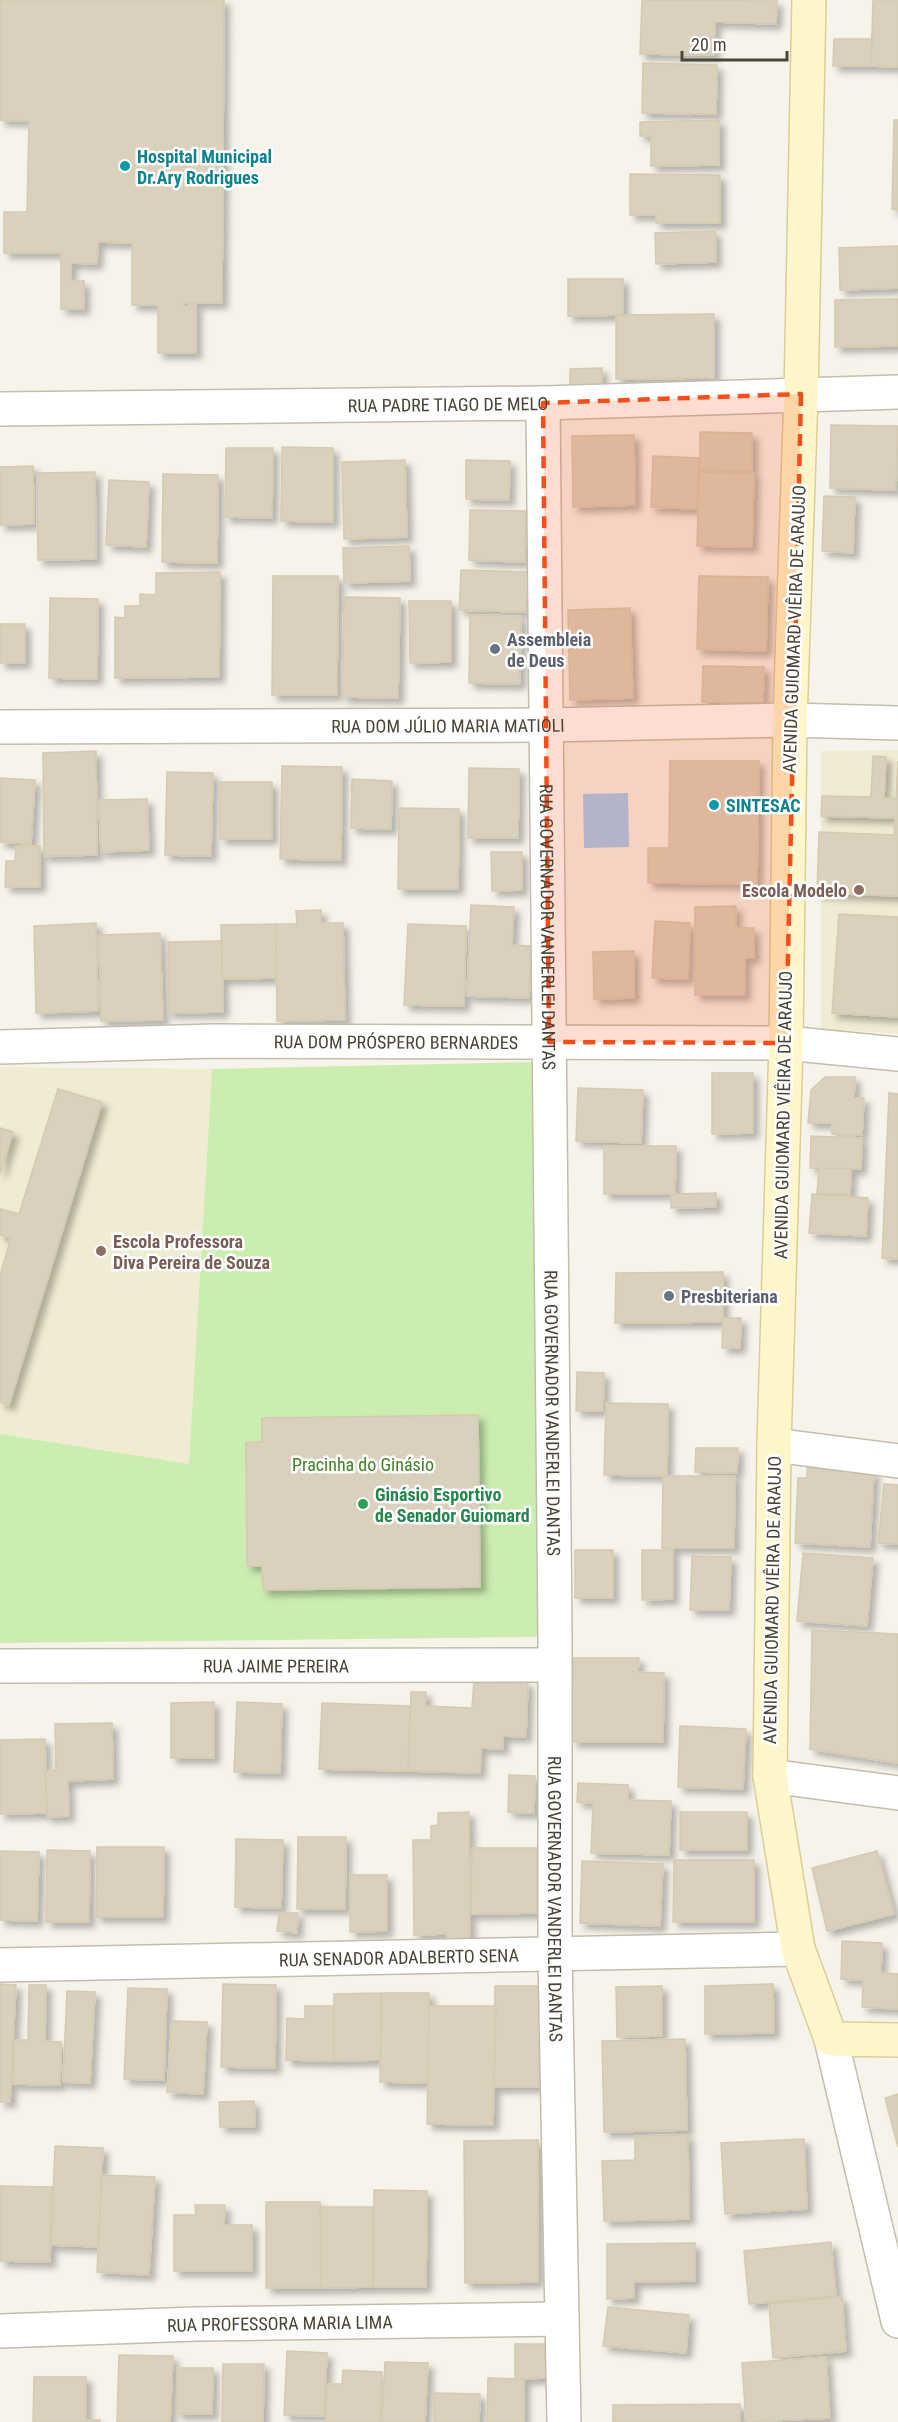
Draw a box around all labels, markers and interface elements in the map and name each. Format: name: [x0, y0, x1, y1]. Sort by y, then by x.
scale bar: [682, 24, 787, 62]
text: 20 m: [691, 34, 726, 55]
place label: Hospital Municipal Dr.Ary Rodrigues: [137, 146, 272, 188]
marker: Hospital Municipal Dr.Ary Rodrigues: [118, 159, 132, 173]
street label: RUA PADRE TIAGO DE MELO: [348, 392, 548, 416]
street label: AVENIDA GUIOMARD VIÊIRA DE ARAUJO: [778, 485, 810, 773]
place label: Assembleia de Deus: [507, 629, 591, 671]
marker: Assembleia de Deus: [488, 642, 502, 656]
street label: RUA DOM JÚLIO MARIA MATIOLI: [331, 714, 565, 736]
street label: RUA GOVERNADOR VANDERLEI DANTAS: [536, 784, 560, 1070]
place label: SINTESAC: [726, 795, 800, 816]
marker: SINTESAC: [707, 798, 721, 812]
place label: Escola Modelo: [742, 880, 847, 901]
marker: Escola Modelo: [852, 883, 866, 897]
street label: AVENIDA GUIOMARD VIÊIRA DE ARAUJO: [770, 971, 796, 1259]
street label: RUA DOM PRÓSPERO BERNARDES: [274, 1031, 518, 1053]
place label: Escola Professora Diva Pereira de Souza: [113, 1231, 270, 1273]
marker: Escola Professora Diva Pereira de Souza: [94, 1244, 108, 1258]
street label: RUA GOVERNADOR VANDERLEI DANTAS: [541, 1270, 565, 1556]
place label: Presbiteriana: [681, 1286, 778, 1307]
marker: Presbiteriana: [662, 1289, 676, 1303]
park label: Pracinha do Ginásio: [292, 1454, 434, 1475]
street label: AVENIDA GUIOMARD VIÊIRA DE ARAUJO: [759, 1456, 785, 1744]
place label: Ginásio Esportivo de Senador Guiomard: [375, 1484, 530, 1526]
marker: Ginásio Esportivo de Senador Guiomard: [356, 1497, 370, 1511]
street label: RUA JAIME PEREIRA: [203, 1655, 350, 1676]
street label: RUA GOVERNADOR VANDERLEI DANTAS: [545, 1756, 567, 2042]
street label: RUA SENADOR ADALBERTO SENA: [279, 1944, 520, 1970]
street label: RUA PROFESSORA MARIA LIMA: [167, 2311, 393, 2336]

